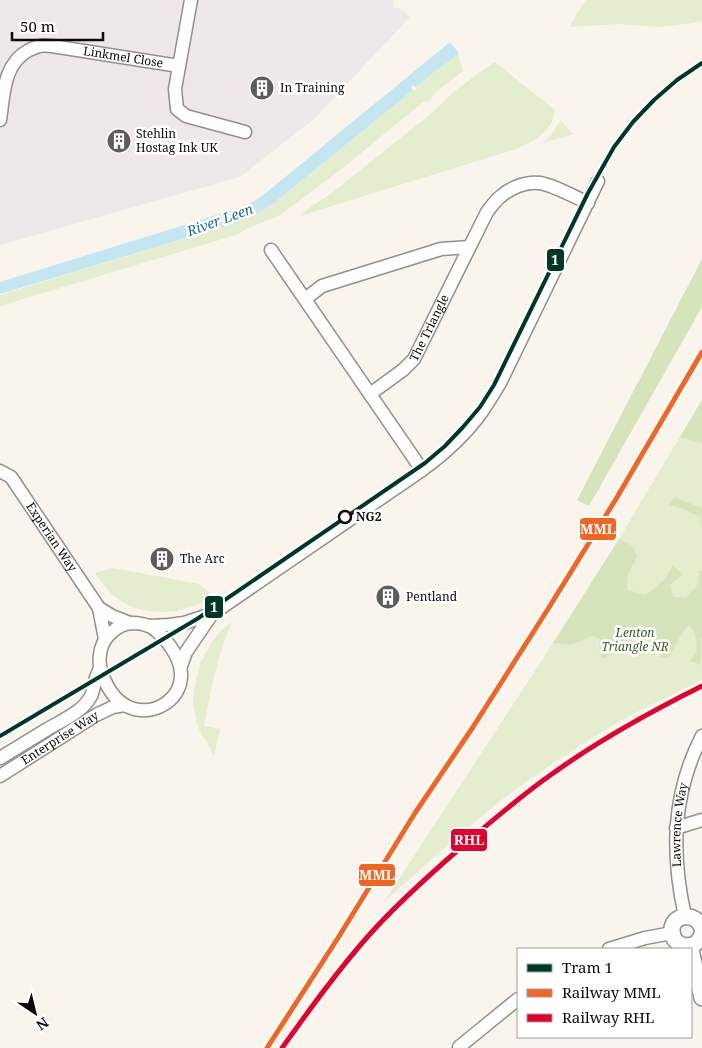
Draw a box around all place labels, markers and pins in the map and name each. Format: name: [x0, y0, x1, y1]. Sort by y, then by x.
building icon: In Training: [249, 75, 275, 101]
place label: In Training: [280, 79, 345, 96]
place label: Stehlin Hostag Ink UK: [136, 125, 218, 156]
building icon: Stehlin Hostag Ink UK: [106, 128, 132, 154]
place label: NG2: [356, 508, 382, 525]
marker: NG2: [338, 510, 352, 524]
building icon: The Arc: [149, 546, 175, 572]
place label: The Arc: [180, 550, 225, 567]
building icon: Pentland: [375, 584, 401, 610]
place label: Pentland: [406, 588, 458, 605]

